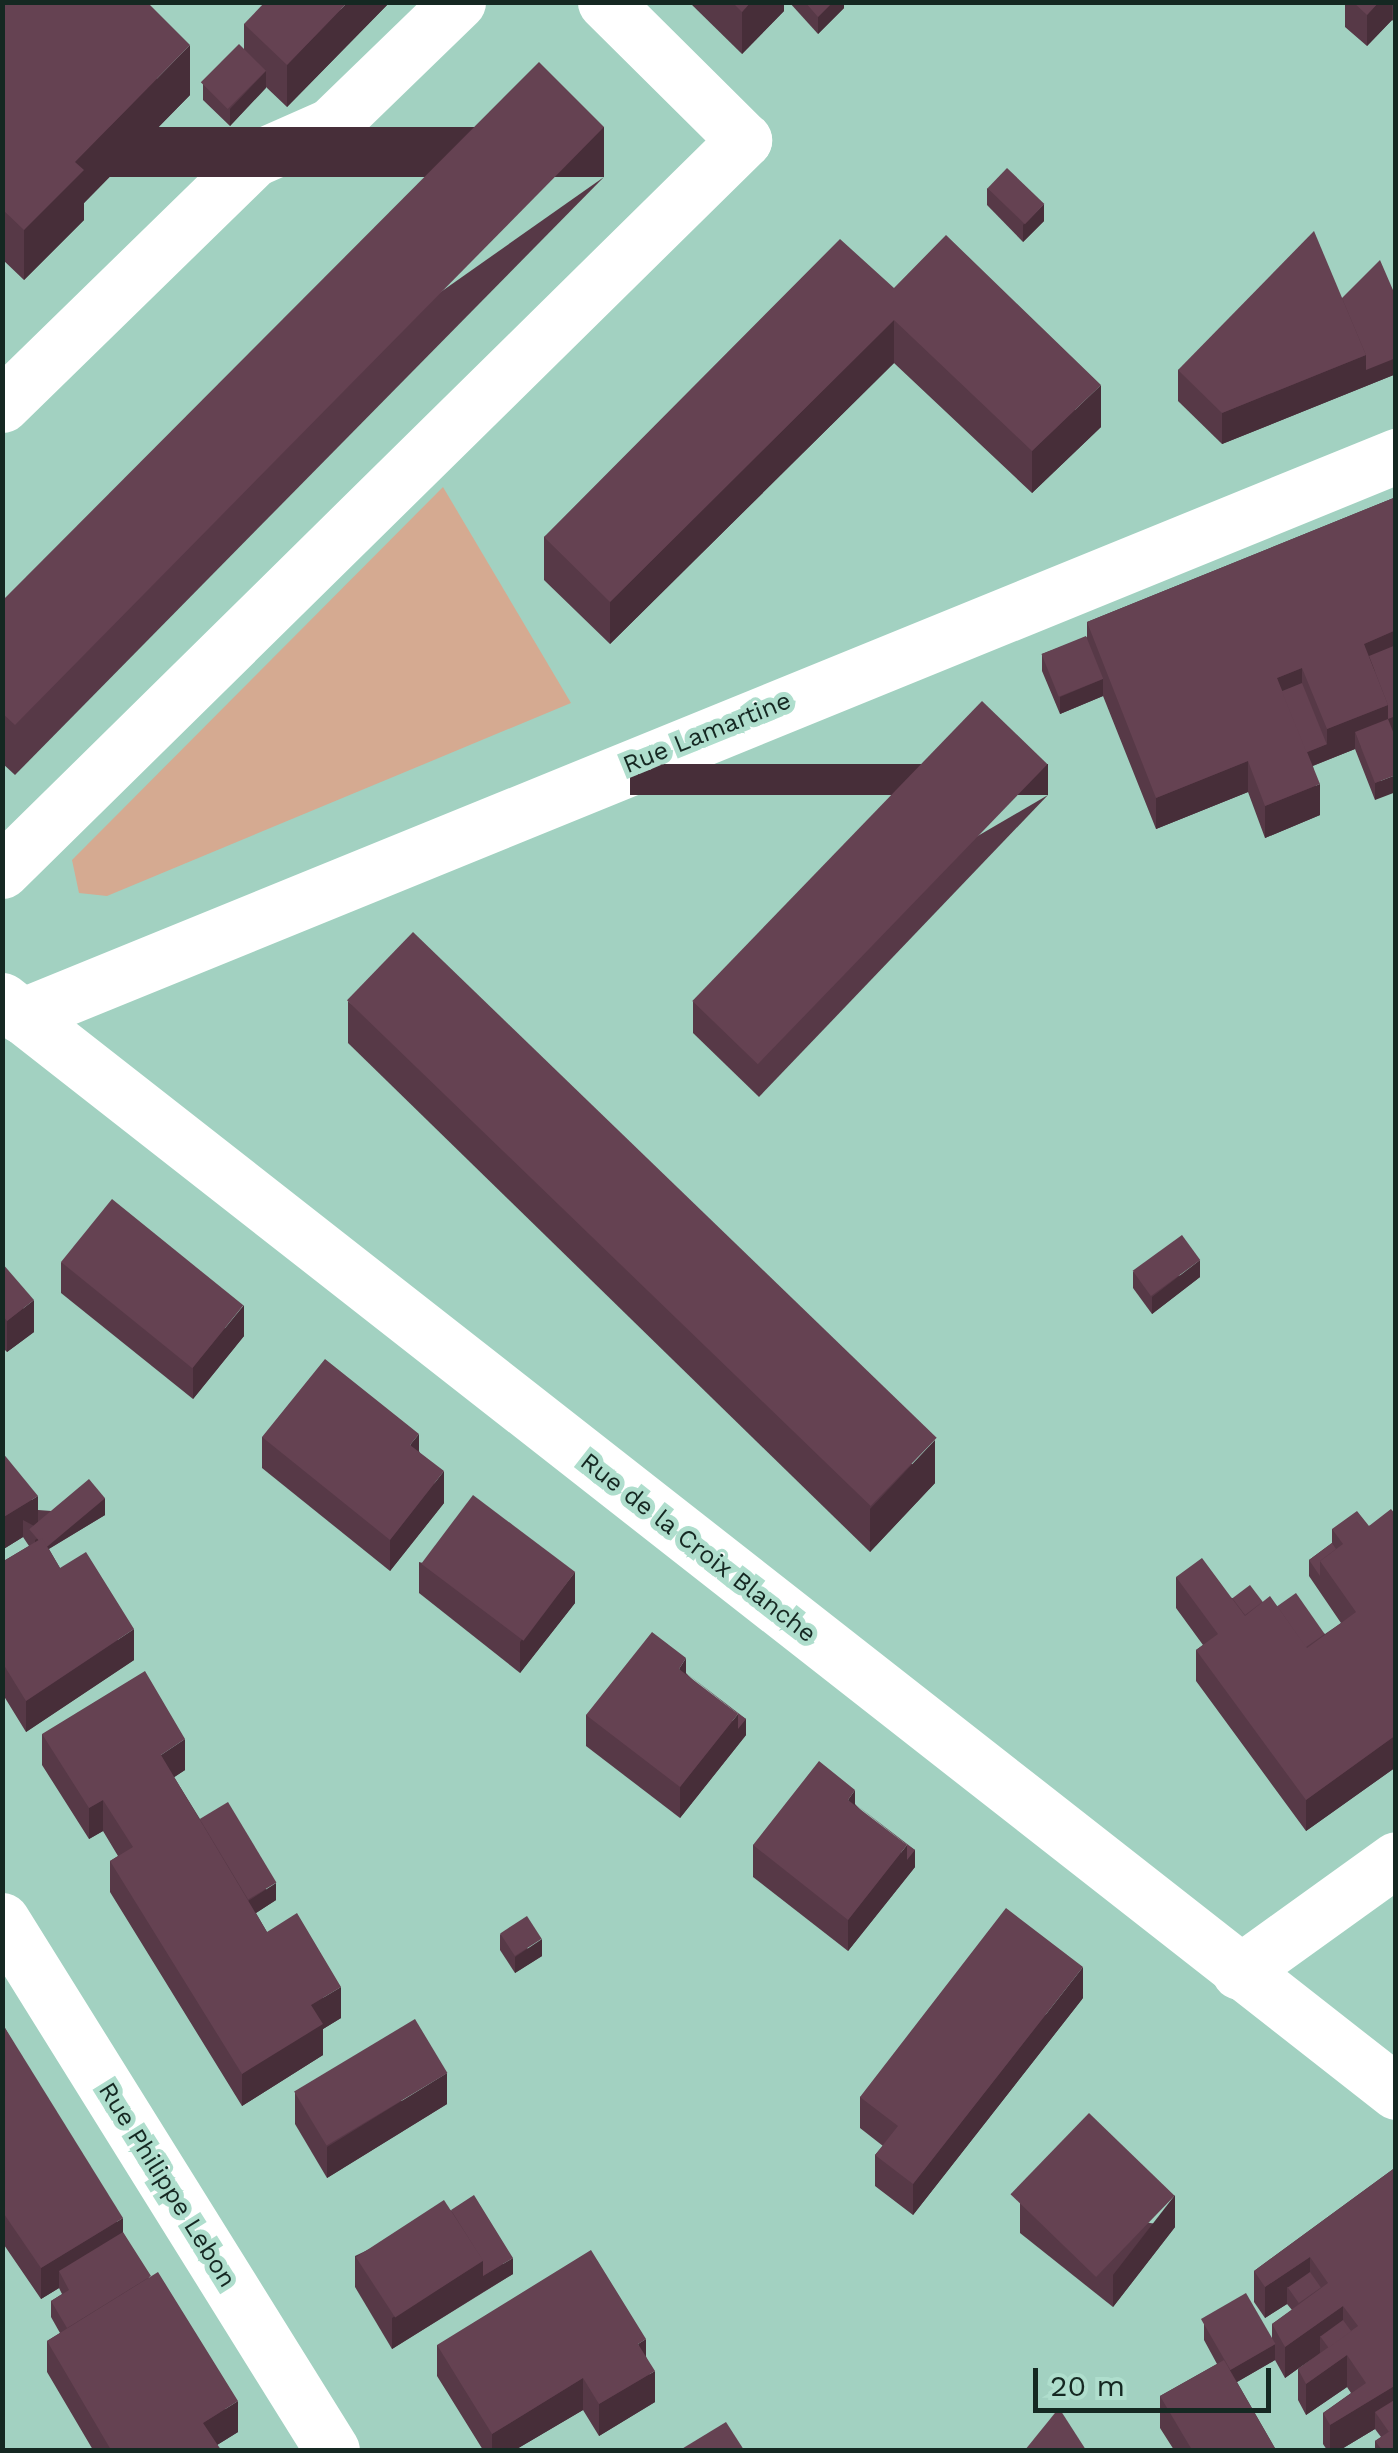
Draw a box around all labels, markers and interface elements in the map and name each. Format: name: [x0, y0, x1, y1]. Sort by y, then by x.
street label: Rue Lamartine: [619, 686, 795, 780]
street label: Rue de la Croix Blanche: [574, 1446, 822, 1650]
street label: Rue Philippe Lebon: [92, 2077, 242, 2293]
scale bar: [1038, 2348, 1276, 2410]
text: 20 m: [1050, 2368, 1125, 2403]

